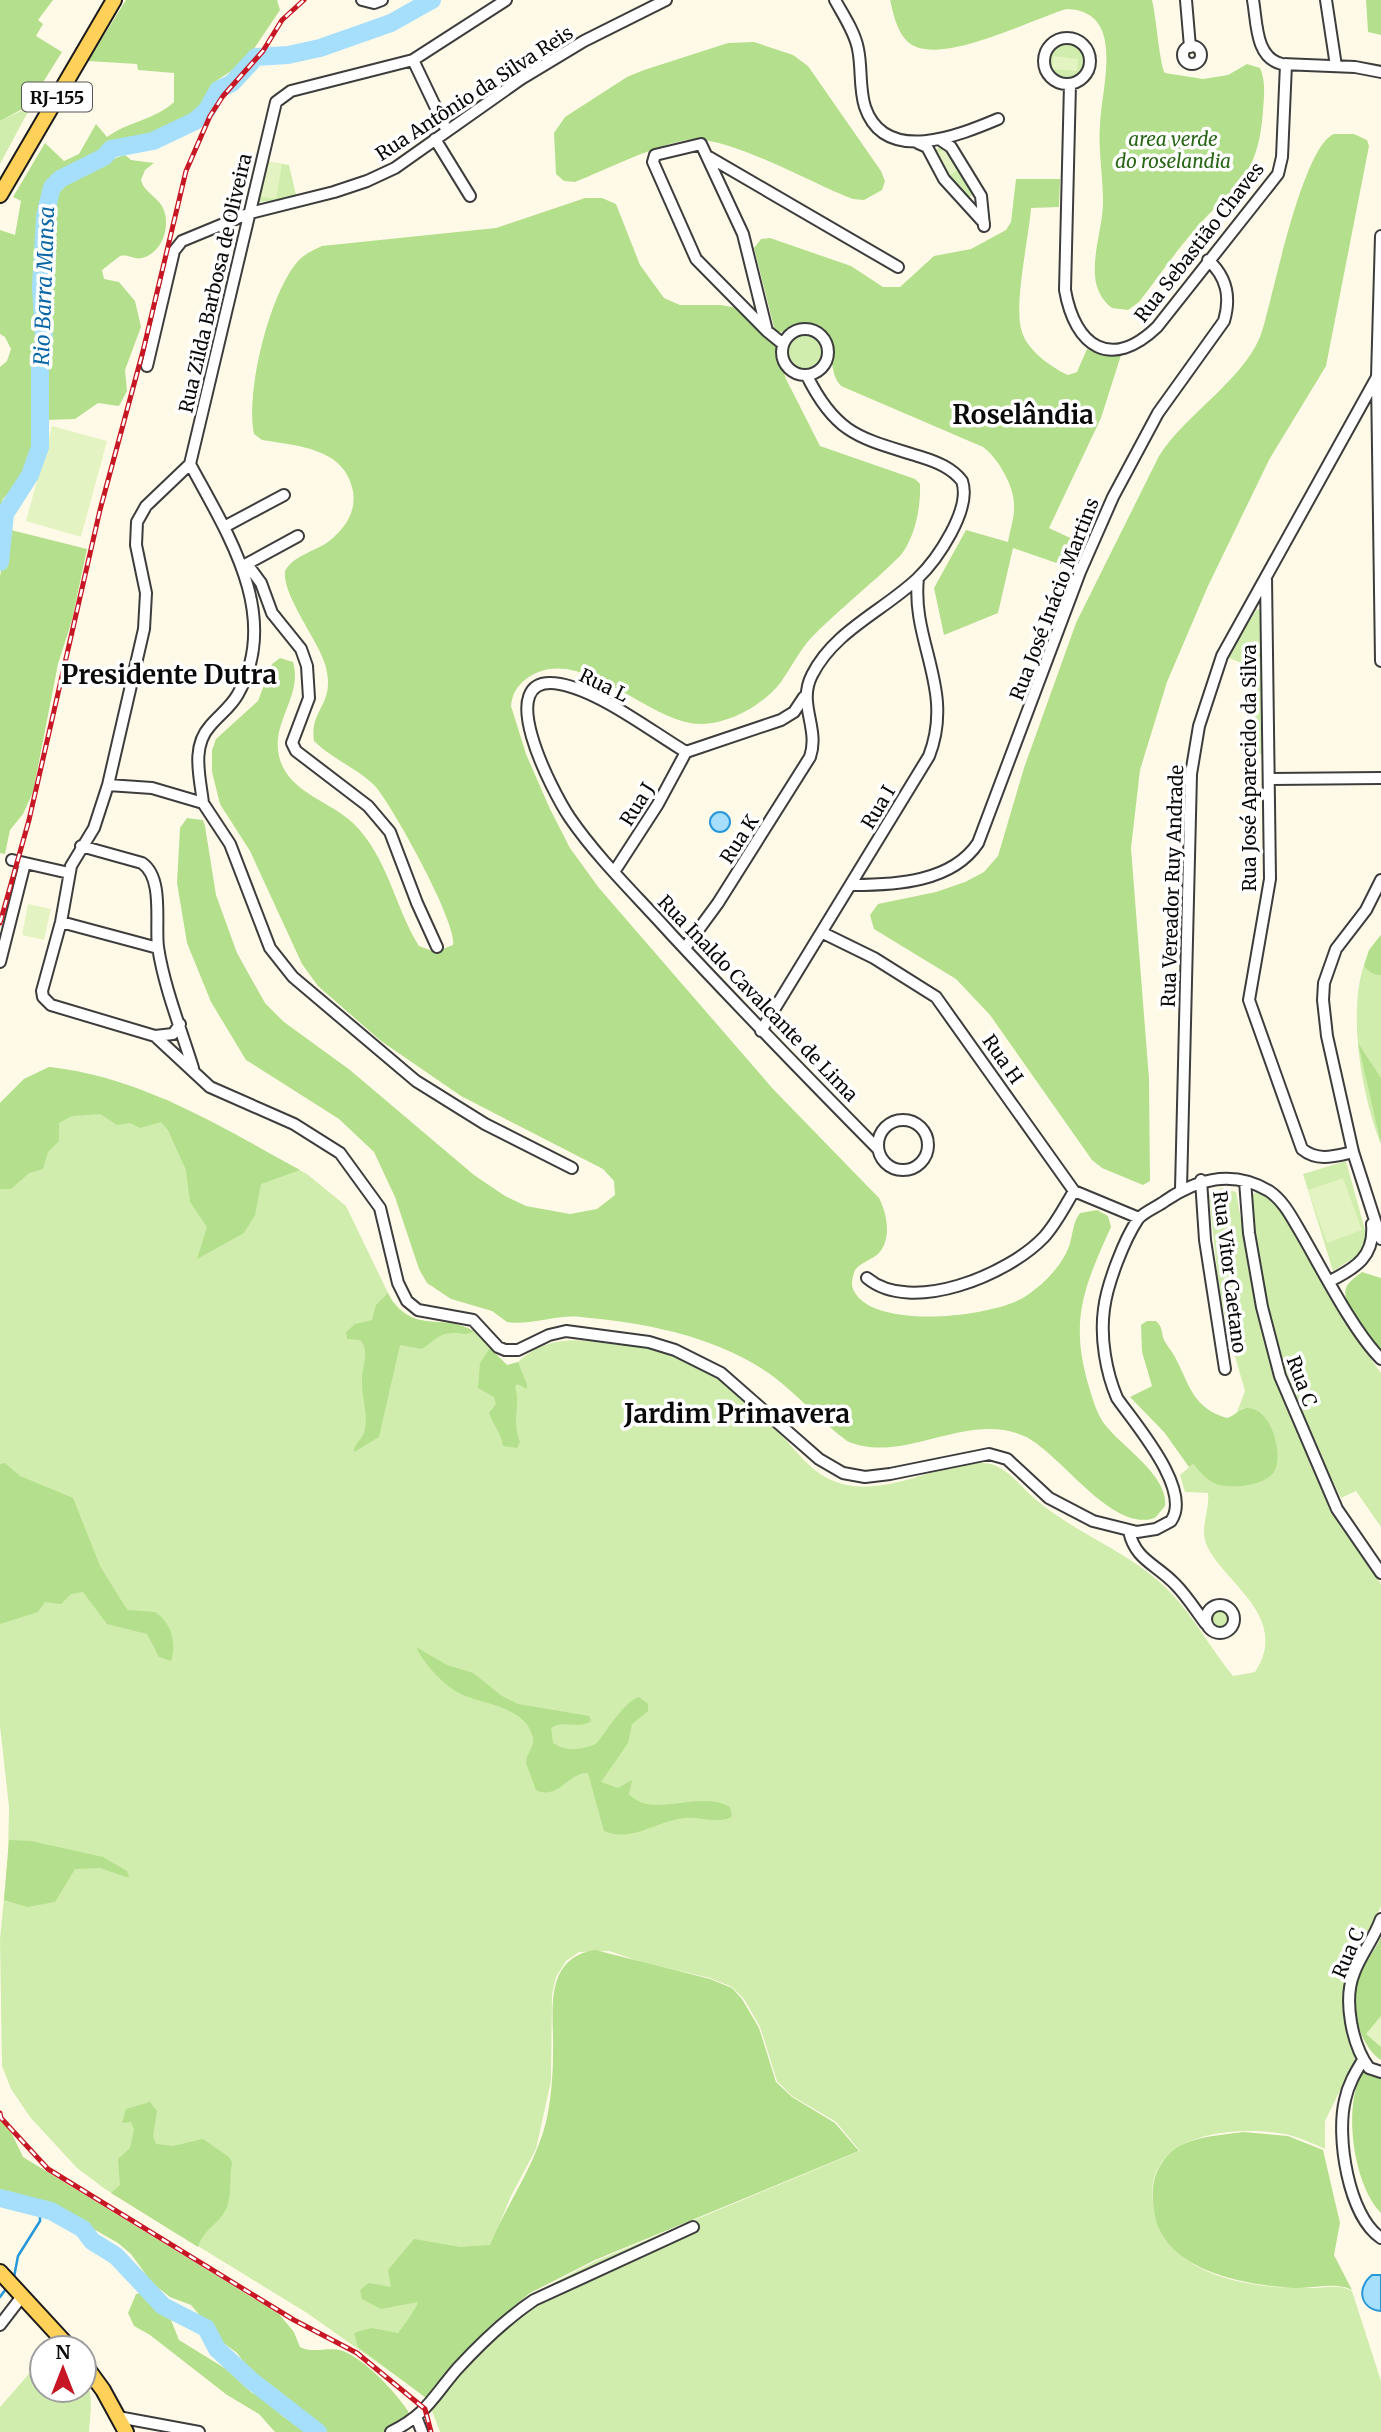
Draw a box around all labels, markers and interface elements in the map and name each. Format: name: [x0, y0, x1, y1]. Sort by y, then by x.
street label: Rua Antônio da Silva Reis: [371, 20, 577, 166]
road number: RJ-155: [22, 82, 92, 112]
park label: area verde do roselandia: [1115, 127, 1231, 173]
street label: Rua Zilda Barbosa de Oliveira: [173, 151, 257, 415]
street label: Rua Sebastião Chaves: [1129, 157, 1269, 327]
water label: Rio Barra Mansa: [28, 206, 60, 366]
district label: Roselândia: [952, 398, 1094, 431]
street label: Rua José Inácio Martins: [1004, 494, 1104, 704]
street label: Rua José Aparecido da Silva: [1237, 644, 1261, 892]
district label: Presidente Dutra: [61, 658, 277, 691]
street label: Rua L: [576, 663, 633, 707]
street label: Rua Vereador Ruy Andrade: [1156, 764, 1188, 1008]
street label: Rua J: [614, 778, 660, 830]
street label: Rua I: [856, 781, 900, 833]
street label: Rua K: [714, 810, 764, 868]
street label: Rua Inaldo Cavalcante de Lima: [653, 890, 863, 1106]
street label: Rua H: [977, 1030, 1029, 1088]
street label: Rua Vitor Caetano: [1208, 1190, 1252, 1354]
street label: Rua C: [1281, 1352, 1323, 1410]
district label: Jardim Primavera: [623, 1397, 850, 1430]
street label: Rua C: [1327, 1924, 1369, 1982]
north arrow: [28, 2334, 98, 2404]
text: N: [55, 2340, 71, 2364]

